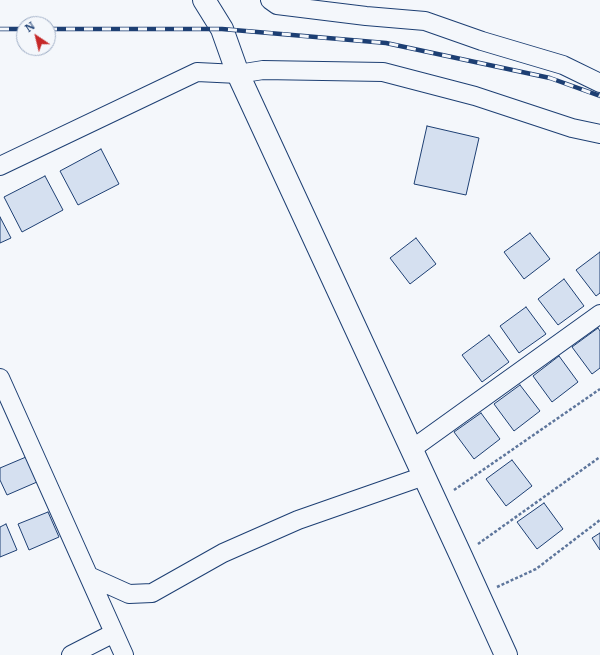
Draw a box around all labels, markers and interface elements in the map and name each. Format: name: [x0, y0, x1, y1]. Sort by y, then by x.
north arrow: [16, 16, 56, 56]
text: N: [22, 19, 37, 35]

